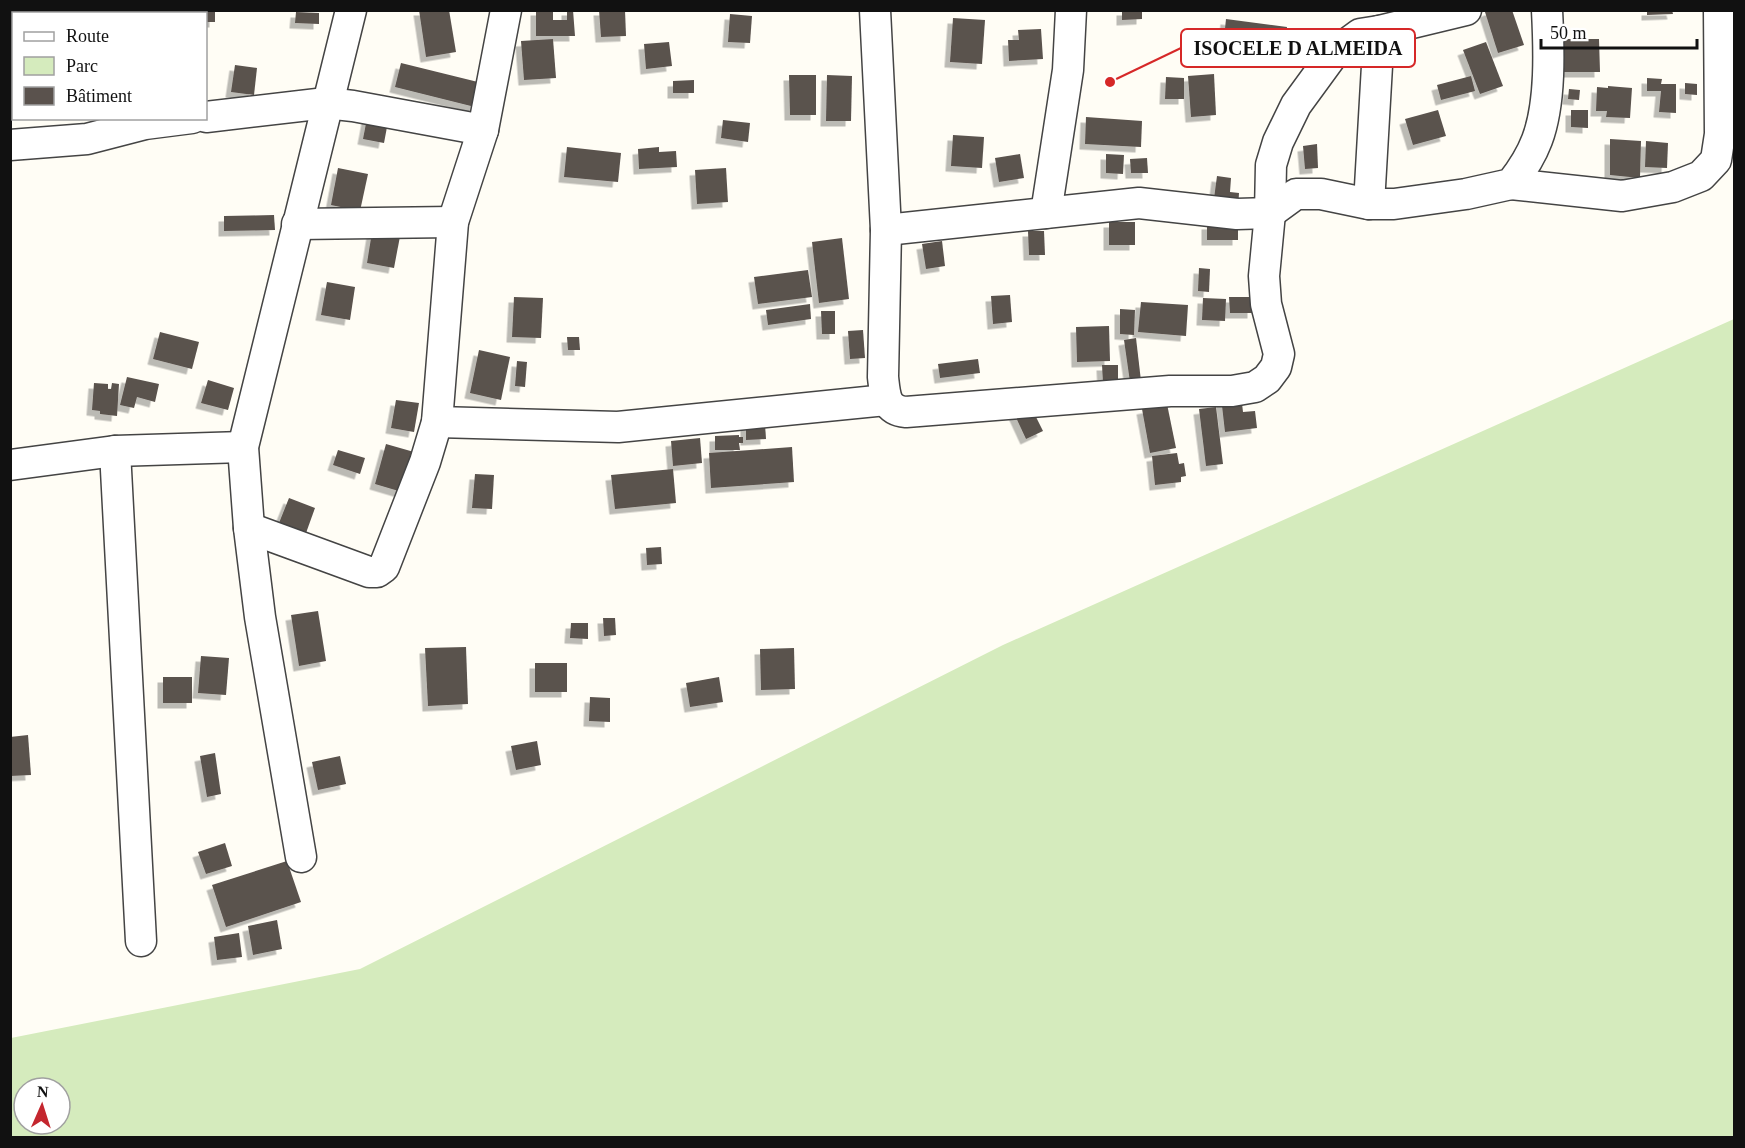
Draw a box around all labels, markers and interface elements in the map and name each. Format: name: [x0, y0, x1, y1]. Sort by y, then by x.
legend: [12, 12, 207, 120]
scale bar: [1541, 12, 1697, 50]
text: 50 m: [1550, 23, 1587, 43]
text: Route: [66, 26, 109, 46]
callout: ISOCELE D ALMEIDA: [1181, 29, 1415, 67]
text: ISOCELE D ALMEIDA: [1194, 37, 1403, 59]
text: Parc: [66, 56, 98, 76]
text: Bâtiment: [66, 86, 132, 106]
north arrow: [12, 1076, 72, 1136]
text: N: [37, 1083, 49, 1100]

